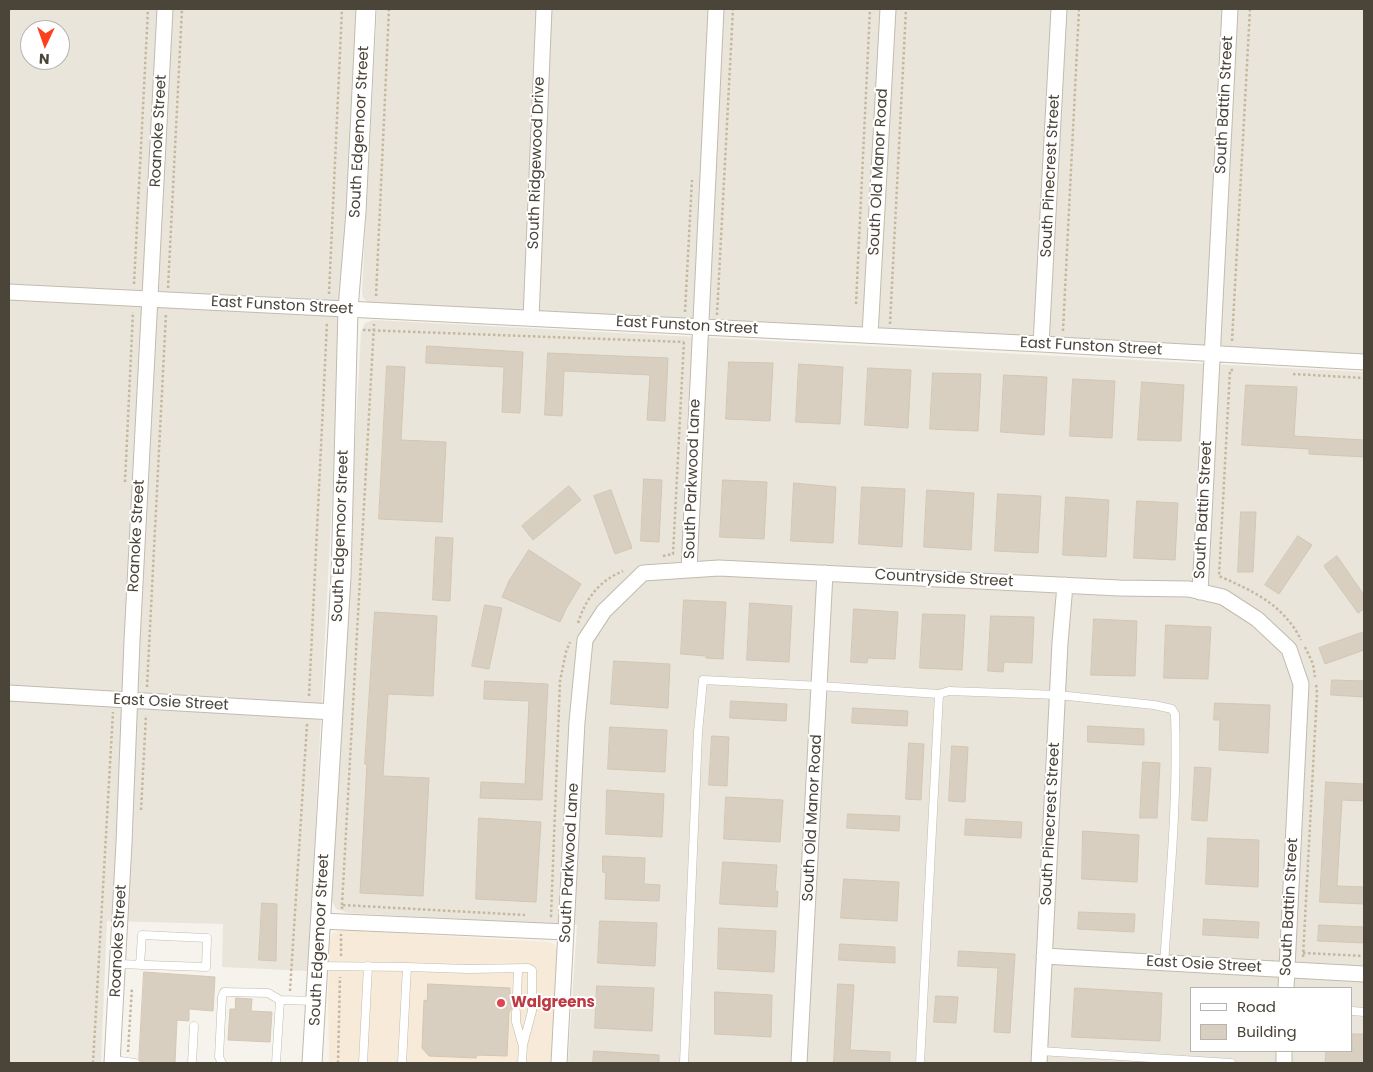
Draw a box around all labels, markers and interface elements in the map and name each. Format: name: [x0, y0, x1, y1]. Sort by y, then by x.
north arrow: [20, 20, 70, 70]
street label: South Battin Street: [1212, 35, 1238, 175]
street label: South Edgemoor Street: [346, 45, 374, 219]
text: N: [38, 49, 50, 69]
street label: Roanoke Street: [147, 74, 171, 188]
street label: South Ridgewood Drive: [525, 76, 549, 250]
street label: South Old Manor Road: [866, 88, 892, 256]
street label: South Pinecrest Street: [1038, 94, 1064, 258]
street label: East Funston Street: [210, 293, 354, 319]
street label: East Funston Street: [615, 313, 759, 339]
street label: East Funston Street: [1019, 334, 1163, 360]
street label: South Parkwood Lane: [681, 399, 705, 559]
street label: South Battin Street: [1191, 440, 1217, 580]
street label: South Edgemoor Street: [329, 449, 353, 623]
street label: Roanoke Street: [125, 479, 149, 593]
street label: Countryside Street: [874, 566, 1014, 592]
street label: East Osie Street: [113, 691, 229, 715]
street label: South Old Manor Road: [800, 734, 826, 902]
street label: South Pinecrest Street: [1038, 742, 1064, 906]
street label: South Parkwood Lane: [557, 782, 583, 944]
street label: South Battin Street: [1277, 837, 1303, 977]
street label: South Edgemoor Street: [306, 853, 334, 1027]
street label: Roanoke Street: [107, 884, 131, 998]
street label: East Osie Street: [1146, 953, 1262, 977]
legend: [1190, 987, 1353, 1052]
place label: Walgreens: [511, 994, 595, 1012]
text: Road: [1237, 996, 1276, 1017]
marker: Walgreens: [495, 997, 507, 1009]
text: Building: [1237, 1021, 1297, 1042]

